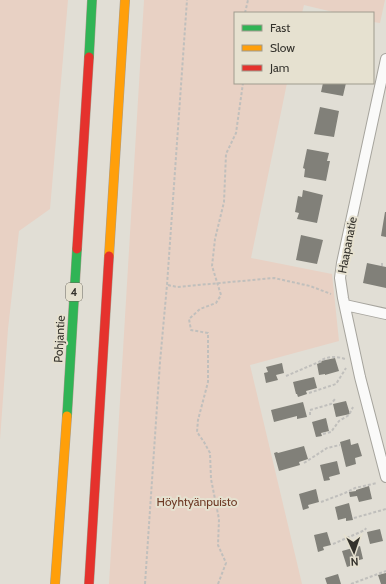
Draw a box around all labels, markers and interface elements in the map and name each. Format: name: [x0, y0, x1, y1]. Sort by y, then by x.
legend: [234, 12, 374, 84]
text: Fast: [270, 20, 290, 35]
text: Slow: [270, 40, 295, 55]
text: Jam: [269, 60, 289, 75]
street label: Haapanatie: [334, 215, 360, 275]
road number: 4: [66, 283, 82, 301]
street label: Pohjantie: [50, 315, 68, 363]
park label: Höyhtyänpuisto: [157, 494, 238, 509]
north arrow: [334, 532, 374, 572]
text: N: [350, 555, 359, 569]

